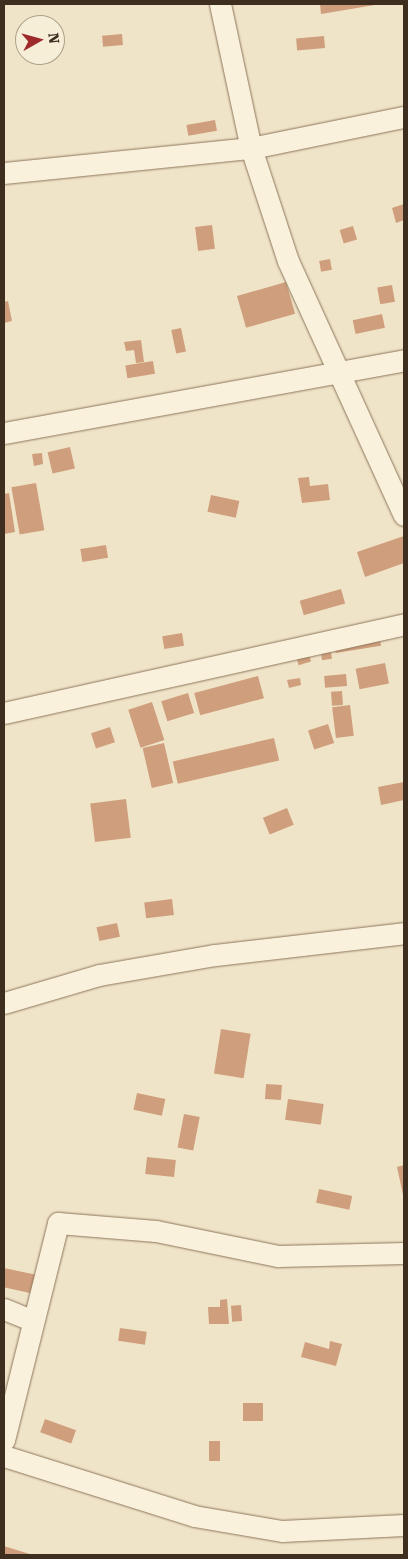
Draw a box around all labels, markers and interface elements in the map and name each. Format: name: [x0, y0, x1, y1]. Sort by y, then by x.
north arrow: [15, 15, 65, 65]
text: N: [45, 32, 62, 45]

